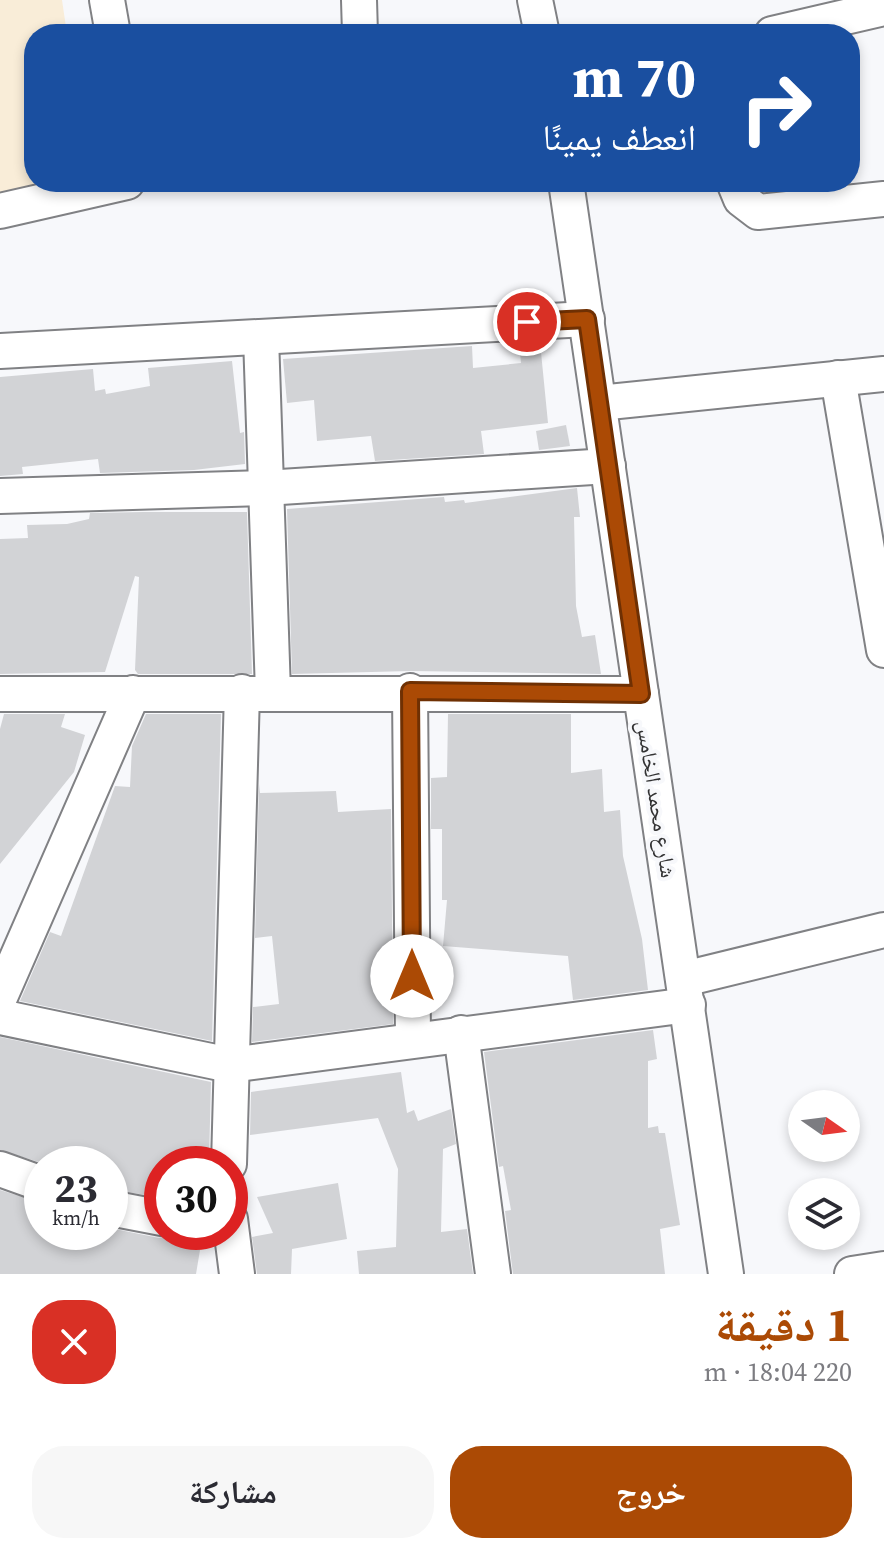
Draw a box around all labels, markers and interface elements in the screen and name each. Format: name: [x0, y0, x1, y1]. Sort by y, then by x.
text: 70 m: [573, 39, 696, 116]
icon: right: [724, 56, 828, 160]
text: انعطف يمينًا: [542, 113, 696, 162]
pin: [493, 288, 561, 356]
icon: arrive: [505, 300, 549, 344]
street label: شارع محمد الخامس: [630, 718, 684, 880]
position arrow: [370, 934, 454, 1018]
north arrow: [788, 1090, 860, 1162]
map controls: [788, 1090, 860, 1250]
speed limit sign: 30: [144, 1146, 248, 1250]
text: 23: [54, 1161, 98, 1215]
button: layers: [788, 1178, 860, 1250]
text: km/h: [52, 1204, 100, 1232]
text: 1 دقيقة: [715, 1291, 852, 1357]
button: close: [32, 1300, 116, 1384]
text: 220 m · 18:04: [704, 1354, 852, 1390]
button: مشاركة: [32, 1446, 434, 1538]
button: خروج: [450, 1446, 852, 1538]

